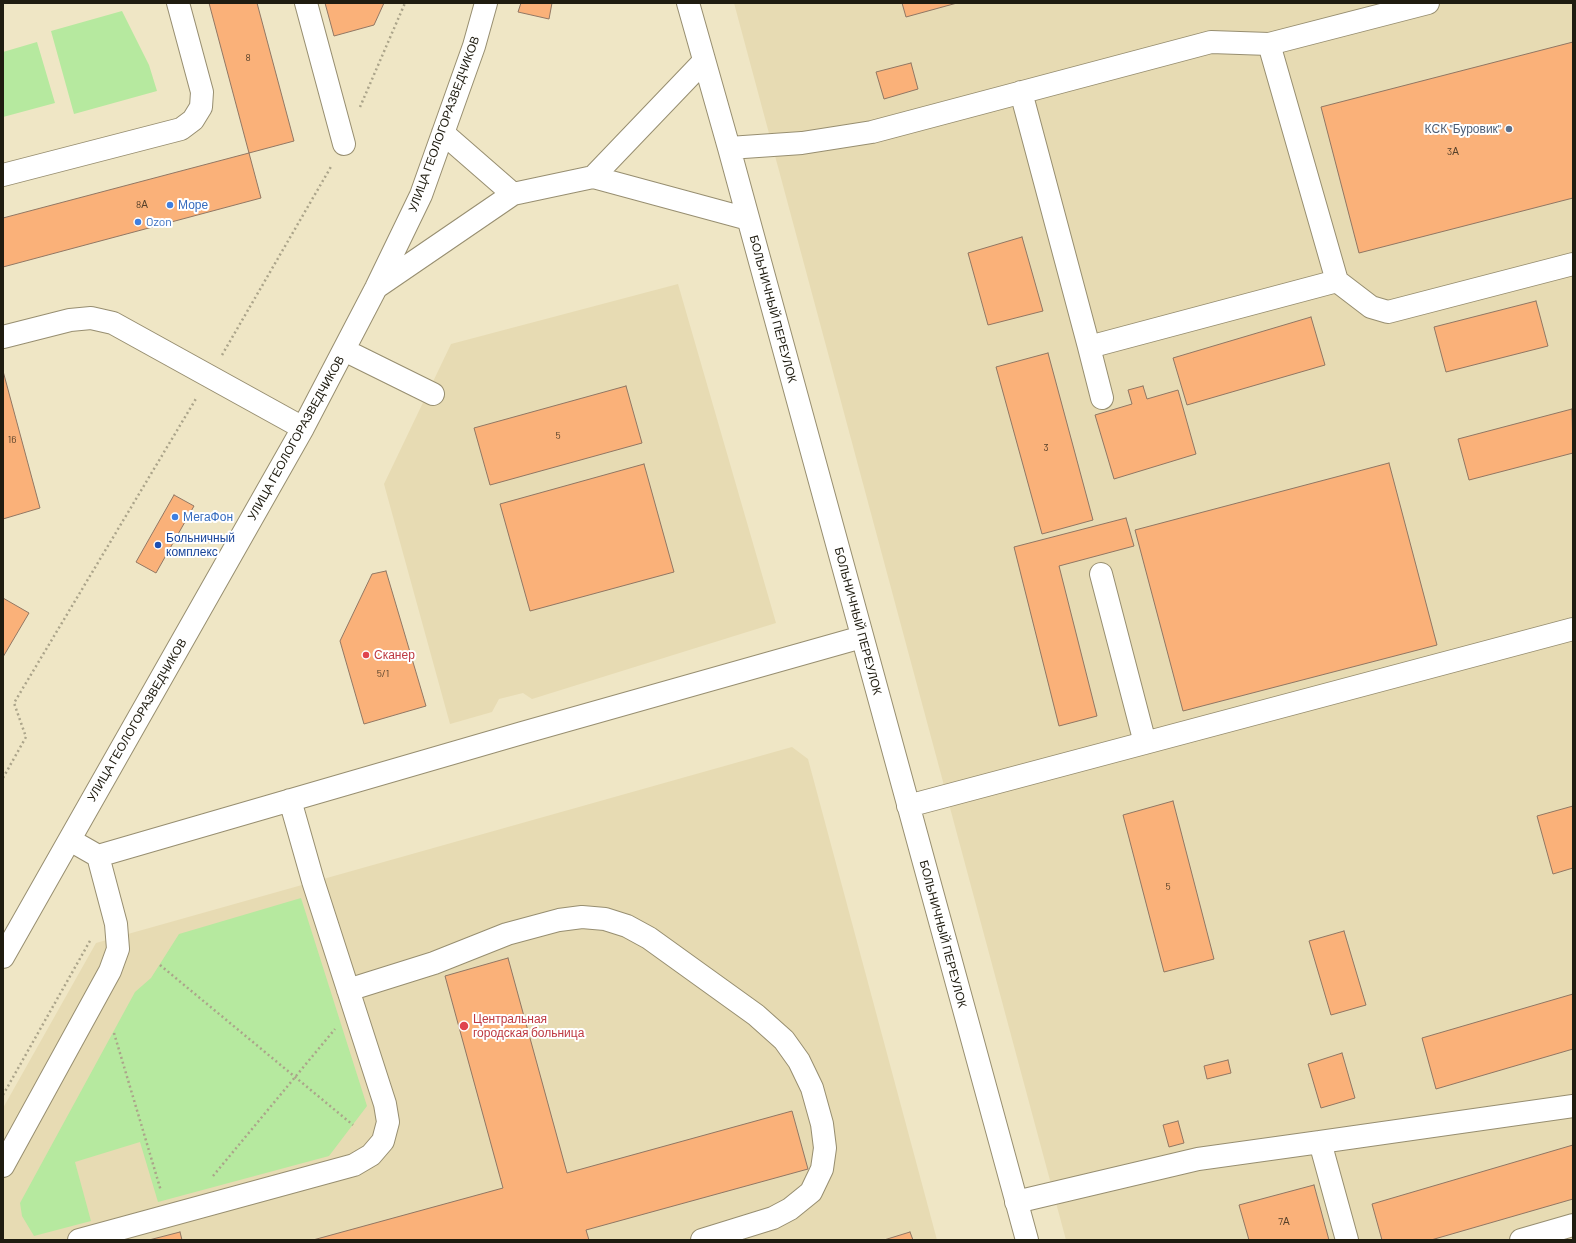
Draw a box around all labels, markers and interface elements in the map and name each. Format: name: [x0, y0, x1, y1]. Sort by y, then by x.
street label: УЛИЦА ГЕОЛОГОРАЗВЕДЧИКОВ: [405, 34, 483, 214]
house number: 8: [245, 52, 251, 64]
place label: КСК "Буровик": [1425, 122, 1501, 136]
marker: КСК "Буровик": [1504, 124, 1514, 134]
house number: 3А: [1447, 146, 1459, 158]
place label: Море: [178, 198, 208, 212]
house number: 8А: [136, 199, 148, 211]
marker: Море: [165, 200, 175, 210]
place label: Ozon: [146, 215, 172, 229]
marker: Ozon: [133, 217, 143, 227]
street label: БОЛЬНИЧНЫЙ ПЕРЕУЛОК: [746, 234, 800, 384]
street label: УЛИЦА ГЕОЛОГОРАЗВЕДЧИКОВ: [245, 353, 347, 523]
house number: 5: [555, 430, 561, 442]
house number: 16: [8, 434, 16, 446]
house number: 3: [1043, 442, 1049, 454]
place label: МегаФон: [183, 510, 233, 524]
marker: МегаФон: [170, 512, 180, 522]
place label: Больничный комплекс: [166, 531, 235, 559]
marker: Больничный комплекс: [153, 540, 163, 550]
street label: БОЛЬНИЧНЫЙ ПЕРЕУЛОК: [831, 546, 885, 696]
street label: УЛИЦА ГЕОЛОГОРАЗВЕДЧИКОВ: [84, 636, 190, 804]
place label: Сканер: [374, 648, 415, 662]
marker: Сканер: [361, 650, 371, 660]
house number: 5/1: [377, 668, 389, 680]
street label: БОЛЬНИЧНЫЙ ПЕРЕУЛОК: [916, 859, 970, 1009]
house number: 5: [1165, 881, 1171, 893]
place label: Центральная городская больница: [473, 1012, 584, 1040]
marker: Центральная городская больница: [458, 1020, 470, 1032]
house number: 7А: [1278, 1216, 1290, 1228]

